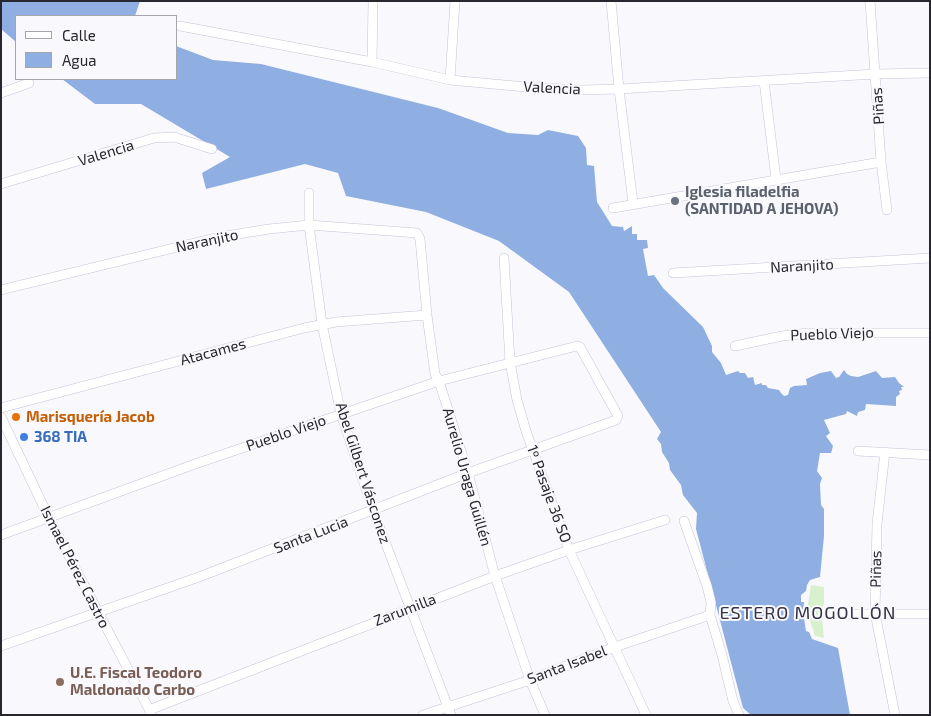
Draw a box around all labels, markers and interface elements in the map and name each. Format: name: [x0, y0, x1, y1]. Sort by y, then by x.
legend: [15, 15, 178, 80]
text: Calle: [62, 26, 96, 44]
text: Agua: [62, 51, 97, 69]
street label: Valencia: [523, 78, 581, 98]
street label: Piñas: [868, 87, 888, 125]
street label: Valencia: [76, 136, 136, 170]
place label: Iglesia filadelfia (SANTIDAD A JEHOVA): [685, 183, 838, 218]
marker: Iglesia filadelfia (SANTIDAD A JEHOVA): [669, 195, 681, 207]
street label: Naranjito: [174, 226, 240, 256]
street label: Naranjito: [770, 255, 834, 277]
street label: Pueblo Viejo: [790, 324, 874, 344]
street label: Atacames: [178, 335, 248, 369]
street label: Abel Gilbert Vásconez: [332, 400, 394, 546]
street label: Aurelio Uraga Guillén: [439, 406, 495, 548]
place label: Marisquería Jacob: [26, 408, 155, 426]
marker: Marisquería Jacob: [10, 411, 22, 423]
street label: Pueblo Viejo: [244, 411, 328, 455]
place label: 368 TIA: [34, 428, 87, 446]
marker: 368 TIA: [18, 431, 30, 443]
street label: 1º Pasaje 36 SO: [523, 443, 575, 545]
street label: Ismael Pérez Castro: [36, 503, 114, 631]
street label: Santa Lucia: [271, 513, 351, 557]
street label: Piñas: [867, 550, 885, 588]
street label: Zarumilla: [371, 590, 439, 630]
district label: ESTERO MOGOLLÓN: [718, 602, 898, 624]
street label: Santa Isabel: [525, 642, 609, 688]
place label: U.E. Fiscal Teodoro Maldonado Carbo: [70, 664, 202, 699]
marker: U.E. Fiscal Teodoro Maldonado Carbo: [54, 676, 66, 688]

